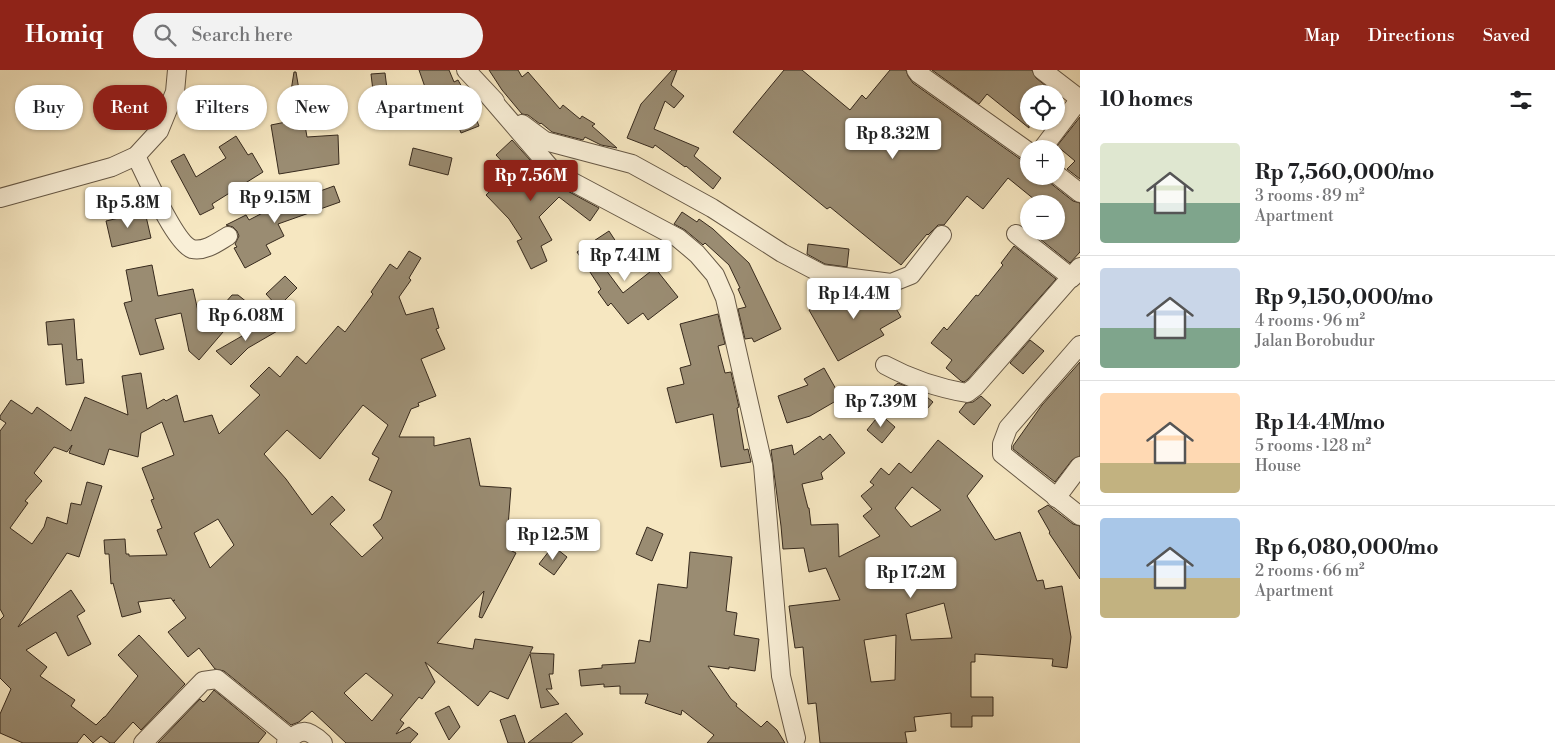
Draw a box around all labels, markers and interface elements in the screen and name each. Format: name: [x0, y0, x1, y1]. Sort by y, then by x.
search box: [133, 13, 483, 58]
text: Homiq: [25, 20, 103, 50]
icon: search: [151, 21, 179, 49]
text: Search here: [191, 23, 293, 47]
text: Map: [1304, 24, 1340, 47]
text: Directions: [1368, 24, 1455, 47]
text: Saved: [1483, 24, 1530, 47]
chip: Buy: [15, 85, 83, 130]
chip: Rent: [93, 85, 167, 130]
chip: Filters: [177, 85, 267, 130]
chip: New: [277, 85, 348, 130]
chip: Apartment: [358, 85, 482, 130]
map controls: [1020, 85, 1065, 240]
button: locate: [1020, 85, 1065, 130]
icon: filters: [1507, 86, 1535, 114]
text: 10 homes: [1100, 87, 1193, 113]
pin: Rp 8.32M: [841, 118, 945, 160]
text: Rp 8.32M: [856, 124, 930, 144]
button: +: [1020, 140, 1065, 185]
pin: Rp 7.56M: [479, 160, 583, 202]
text: Rp 7,560,000/mo: [1255, 160, 1434, 186]
icon: home: [1140, 163, 1200, 223]
text: Rp 7.56M: [495, 166, 567, 186]
pin: Rp 9.15M: [223, 182, 327, 224]
pin: Rp 5.8M: [82, 186, 174, 229]
text: 3 rooms · 89 m²: [1255, 186, 1365, 206]
text: Rp 9.15M: [239, 188, 311, 208]
text: Rp 5.8M: [96, 193, 160, 213]
button: −: [1020, 195, 1065, 240]
text: Apartment: [1255, 206, 1334, 226]
pin: Rp 7.41M: [573, 240, 677, 282]
text: Rp 7.41M: [590, 246, 660, 266]
pin: Rp 14.4M: [802, 278, 906, 320]
text: Rp 14.4M: [818, 284, 890, 304]
text: Rp 9,150,000/mo: [1255, 285, 1433, 311]
icon: home: [1140, 288, 1200, 348]
pin: Rp 6.08M: [194, 300, 298, 342]
text: Rp 6.08M: [208, 306, 284, 326]
text: 4 rooms · 96 m²: [1255, 311, 1365, 331]
text: Jalan Borobudur: [1255, 331, 1375, 351]
pin: Rp 7.39M: [829, 386, 933, 428]
text: Rp 7.39M: [845, 392, 917, 412]
text: Rp 14.4M/mo: [1255, 410, 1385, 436]
icon: home: [1140, 413, 1200, 473]
text: 5 rooms · 128 m²: [1255, 436, 1371, 456]
text: House: [1255, 456, 1301, 476]
pin: Rp 12.5M: [501, 518, 605, 561]
text: Rp 12.5M: [517, 525, 589, 545]
text: Rp 6,080,000/mo: [1255, 535, 1439, 561]
icon: home: [1140, 538, 1200, 598]
pin: Rp 17.2M: [859, 556, 963, 599]
text: 2 rooms · 66 m²: [1255, 561, 1365, 581]
text: Rp 17.2M: [876, 563, 946, 583]
text: Apartment: [1255, 581, 1334, 601]

